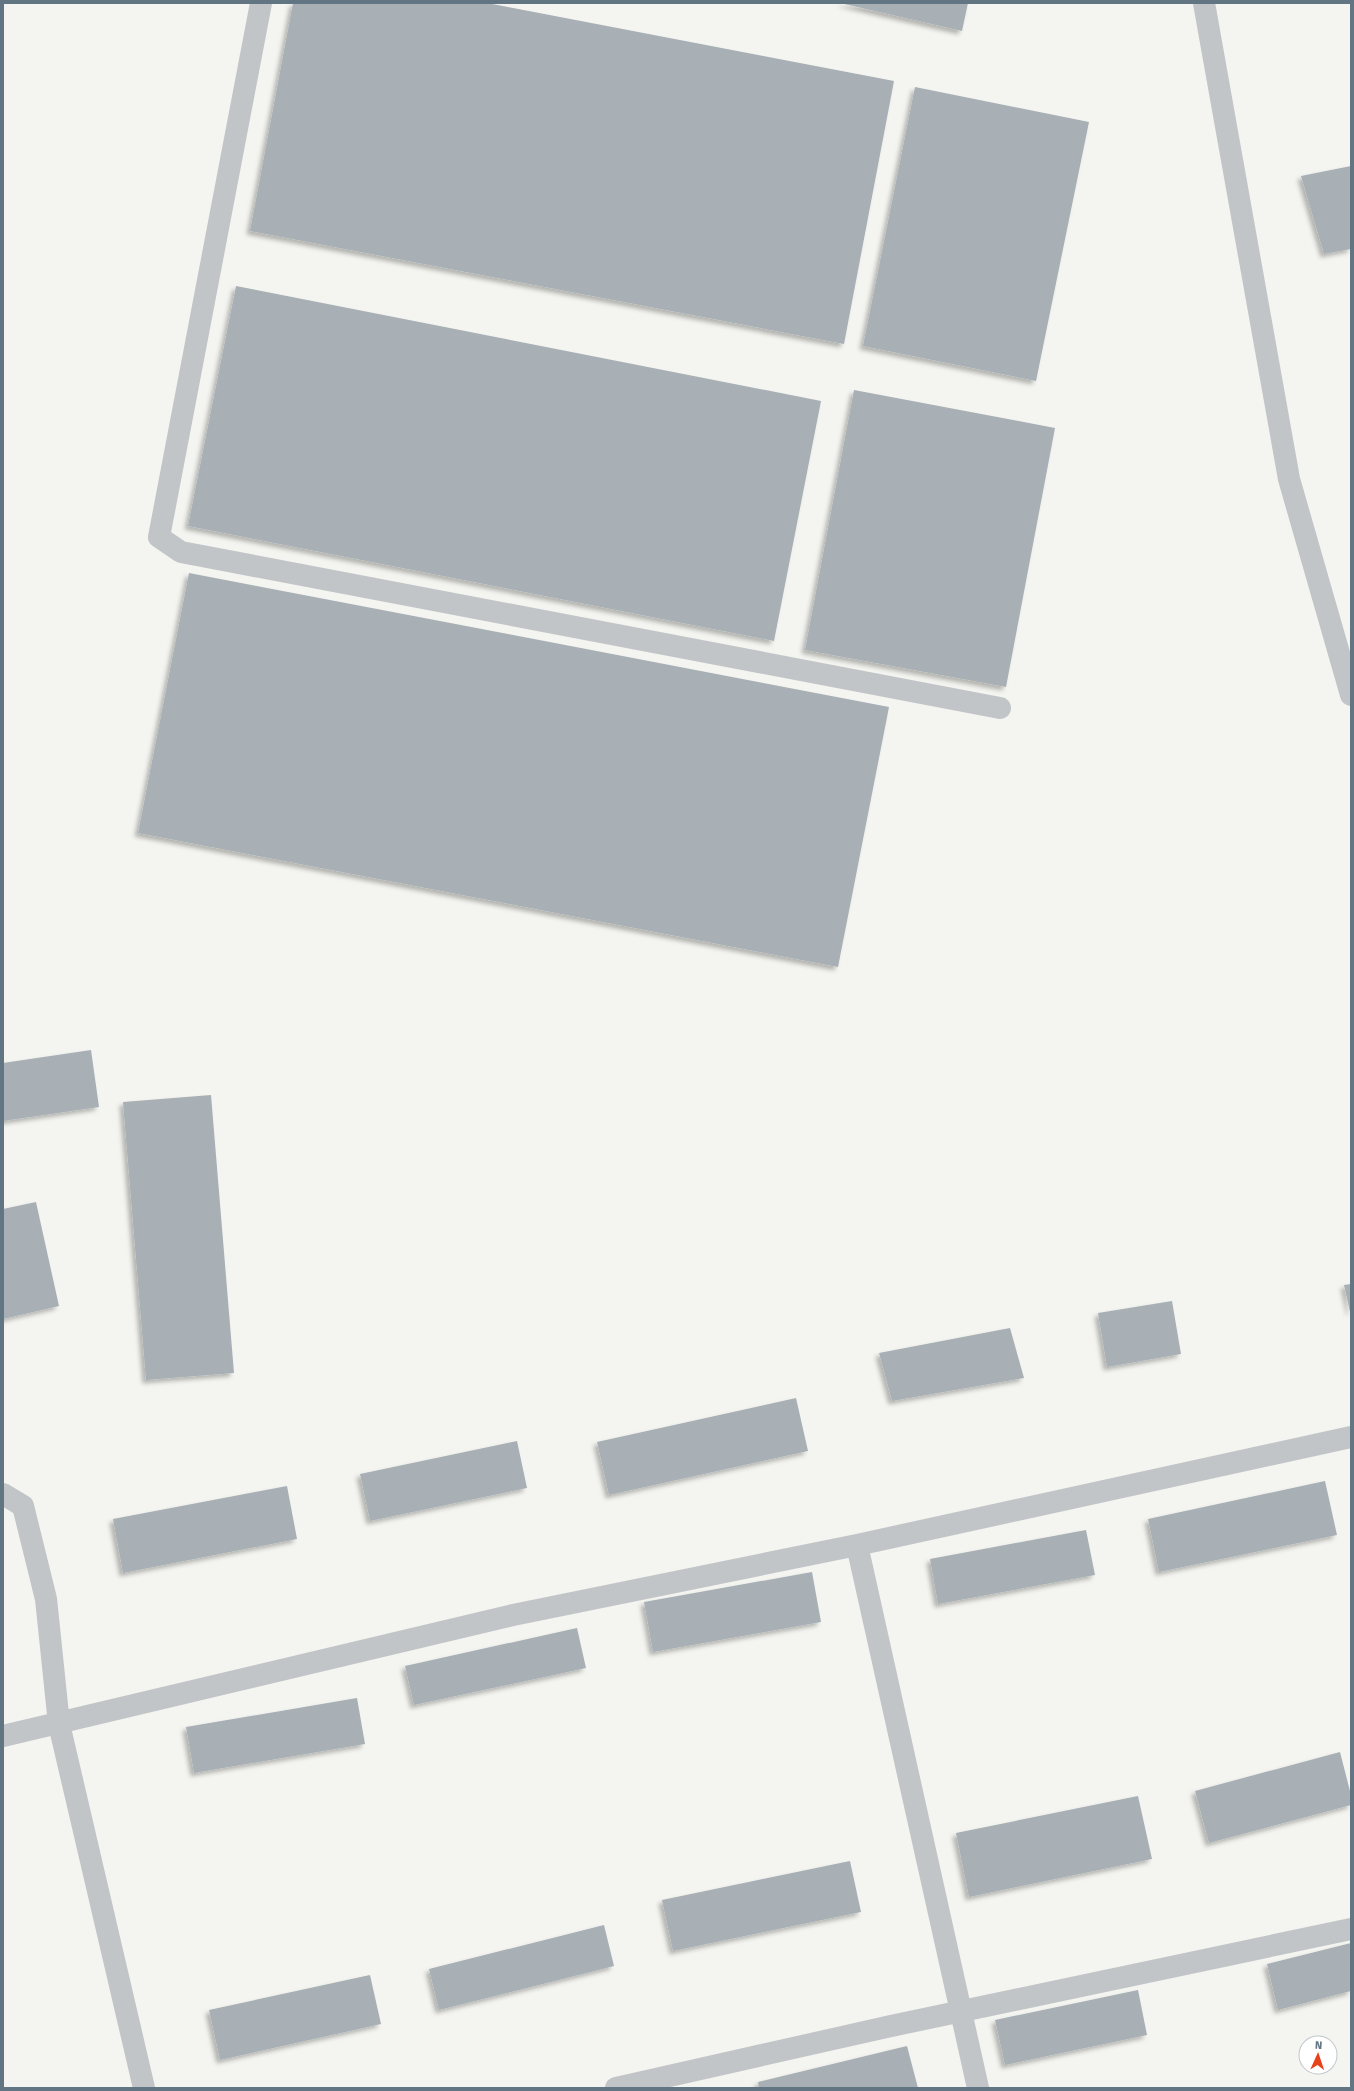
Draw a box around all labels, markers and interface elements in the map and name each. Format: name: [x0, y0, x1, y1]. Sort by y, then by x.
north arrow: [1298, 2035, 1338, 2075]
text: N: [1315, 2039, 1322, 2052]

